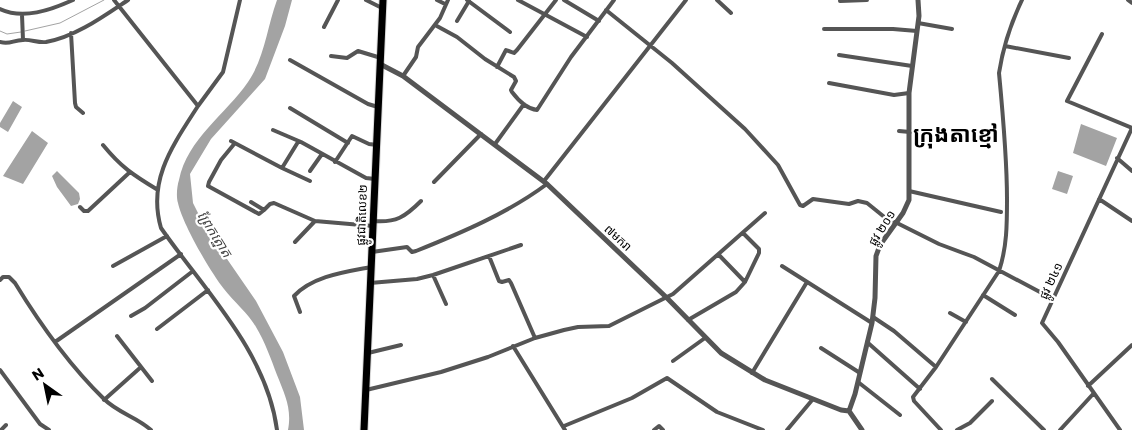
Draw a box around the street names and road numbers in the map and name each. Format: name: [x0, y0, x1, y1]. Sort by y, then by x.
street label: ផ្លូវជាតិលេខ២: [352, 184, 374, 246]
street label: ផ្លូវ ២០១: [864, 207, 901, 250]
street label: ៧មករា: [601, 221, 636, 255]
street label: ផ្លូវ ២៤១: [1035, 260, 1069, 303]

